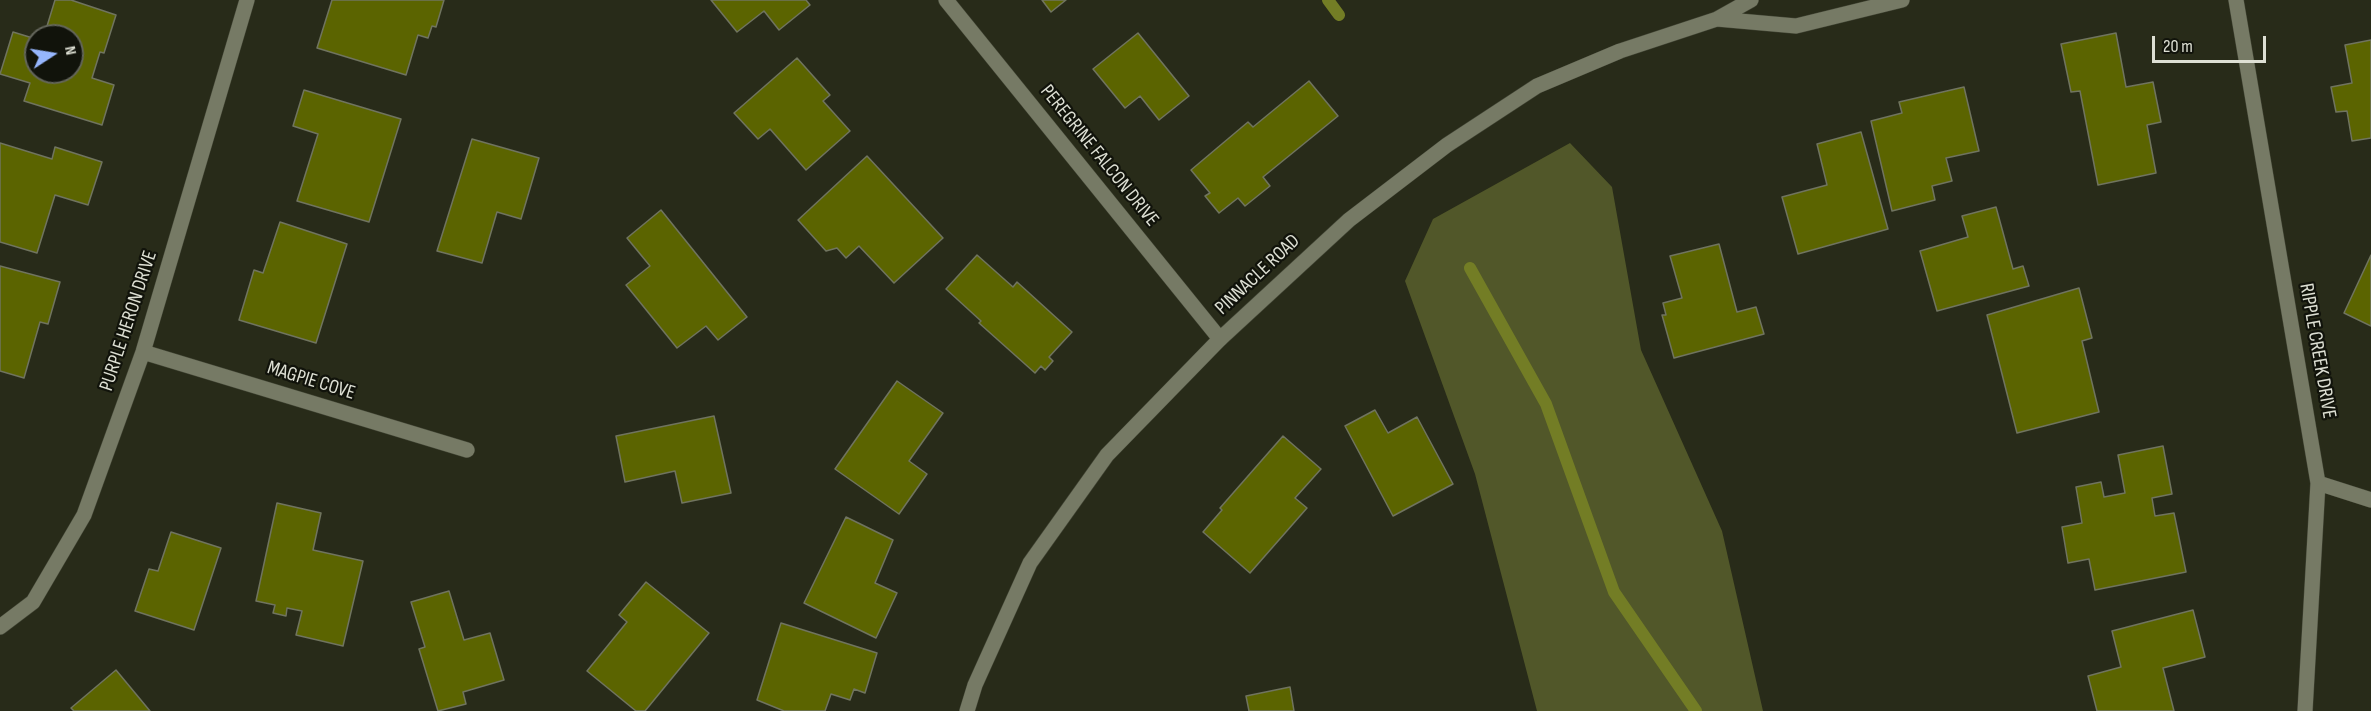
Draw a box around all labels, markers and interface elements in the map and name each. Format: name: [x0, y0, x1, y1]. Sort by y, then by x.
north arrow: [24, 24, 84, 84]
scale bar: [2155, 24, 2269, 62]
text: 20 m: [2163, 36, 2193, 57]
text: N: [60, 44, 80, 57]
street label: PEREGRINE FALCON DRIVE: [1035, 80, 1163, 232]
street label: PINNACLE ROAD: [1211, 230, 1305, 320]
street label: PURPLE HERON DRIVE: [95, 248, 163, 394]
street label: RIPPLE CREEK DRIVE: [2293, 281, 2341, 421]
street label: MAGPIE COVE: [264, 356, 358, 406]

